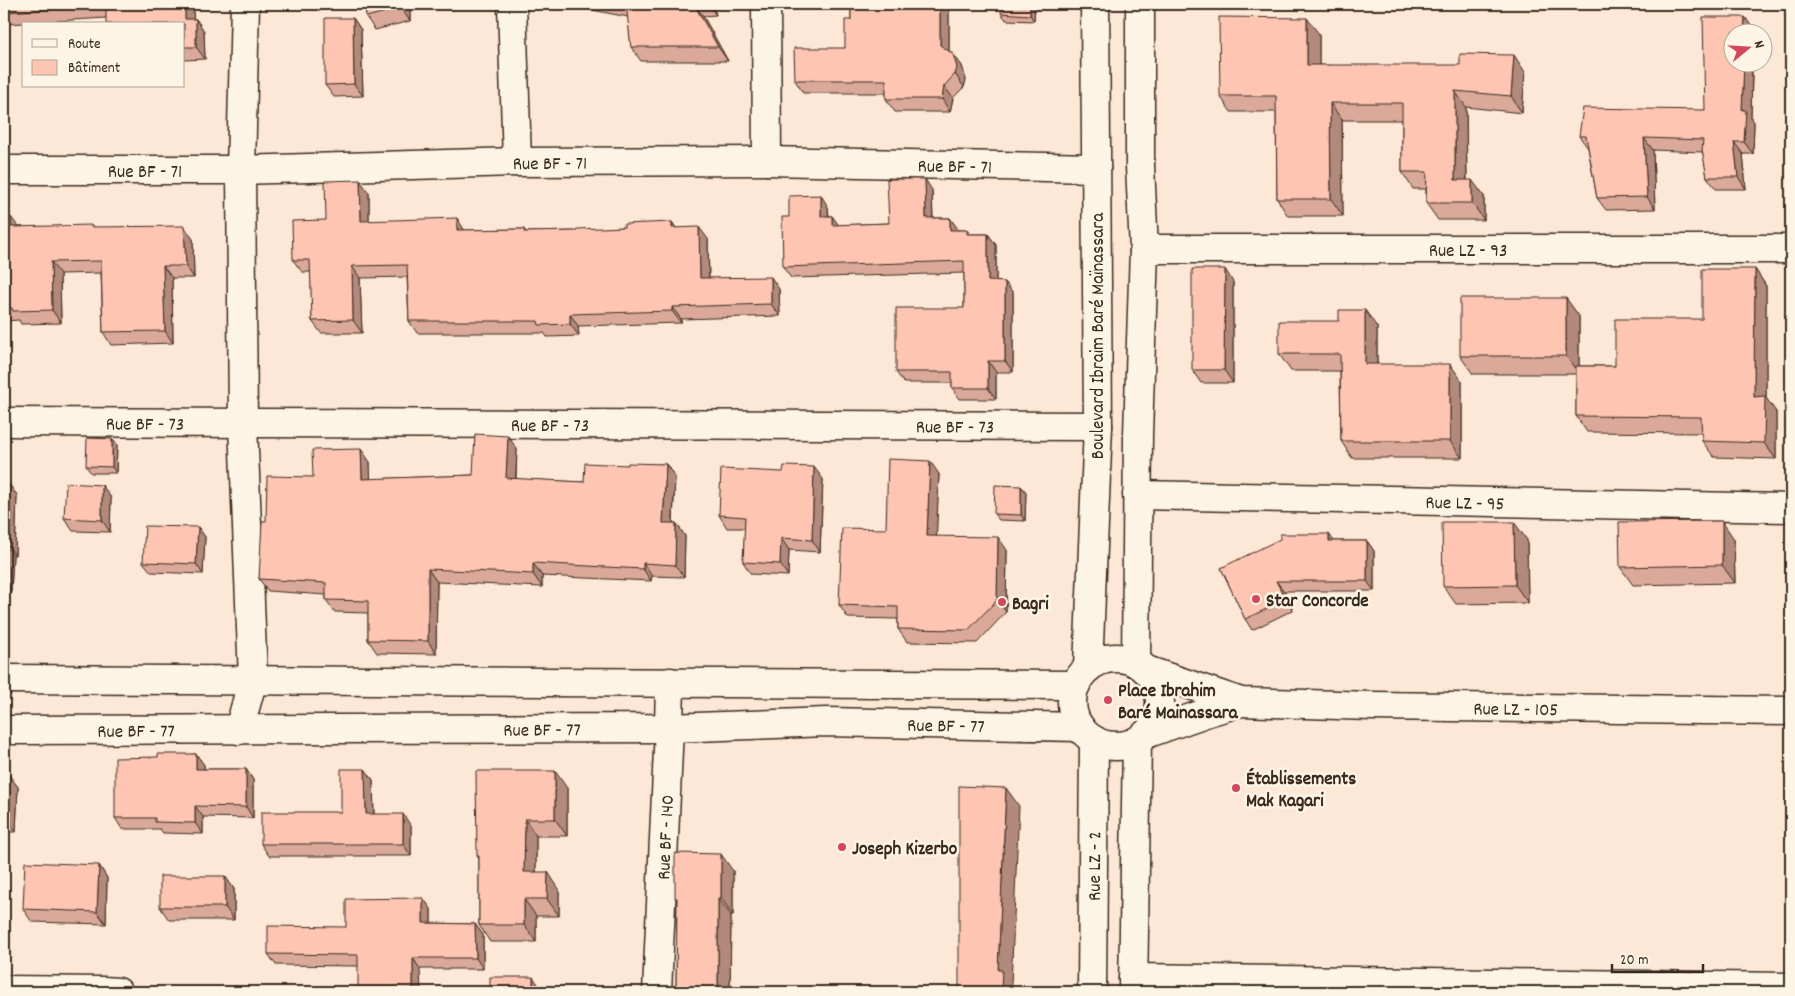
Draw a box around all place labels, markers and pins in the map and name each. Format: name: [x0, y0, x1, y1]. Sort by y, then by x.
place label: Star Concorde: [1266, 589, 1369, 616]
place label: Bagri: [1012, 592, 1049, 619]
marker: Star Concorde: [1250, 593, 1262, 605]
marker: Bagri: [996, 596, 1008, 608]
place label: Place Ibrahim Baré Mainassara: [1118, 679, 1239, 728]
marker: Place Ibrahim Baré Mainassara: [1102, 694, 1114, 706]
place label: Établissements Mak Kagari: [1246, 767, 1356, 816]
marker: Établissements Mak Kagari: [1230, 782, 1242, 794]
place label: Joseph Kizerbo: [852, 837, 958, 864]
marker: Joseph Kizerbo: [836, 841, 848, 853]

